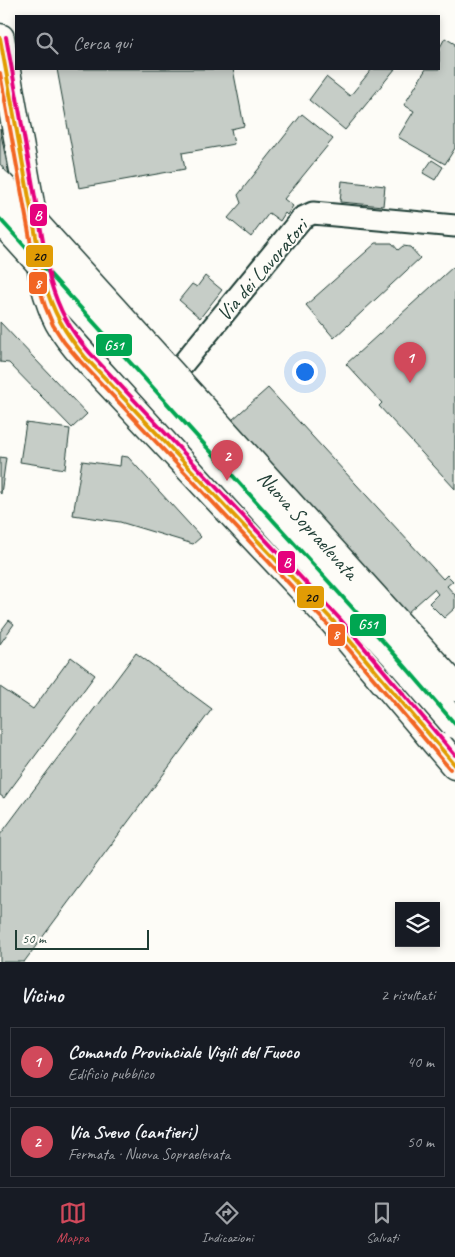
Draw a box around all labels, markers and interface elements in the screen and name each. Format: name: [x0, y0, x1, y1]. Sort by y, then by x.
search box: [15, 15, 440, 70]
icon: search: [33, 29, 61, 57]
text: Cerca qui: [73, 31, 132, 55]
line badge: B: [29, 203, 48, 227]
text: B: [34, 207, 43, 224]
street label: Via dei Lavoratori: [211, 212, 315, 326]
line badge: 20: [25, 244, 54, 268]
text: 20: [33, 248, 47, 265]
line badge: 8: [28, 271, 48, 295]
text: 8: [35, 275, 43, 292]
line badge: G51: [95, 333, 133, 357]
text: G51: [104, 337, 125, 354]
pin: 1: [394, 342, 426, 383]
your location: [292, 359, 318, 385]
pin: 2: [211, 440, 243, 481]
street label: Nuova Sopraelevata: [252, 465, 365, 587]
line badge: B: [277, 550, 296, 574]
text: B: [283, 554, 292, 571]
line badge: 20: [296, 585, 325, 609]
text: 20: [305, 589, 319, 606]
line badge: G51: [349, 613, 387, 637]
text: G51: [358, 616, 379, 633]
line badge: 8: [327, 623, 346, 647]
text: 8: [333, 626, 341, 643]
map controls: [395, 902, 440, 947]
button: layers: [395, 902, 440, 947]
scale bar: [15, 927, 149, 950]
text: 50 m: [22, 930, 46, 947]
text: Vicino: [20, 982, 63, 1008]
text: 2 risultati: [381, 985, 435, 1005]
text: Comando Provinciale Vigili del Fuoco: [68, 1040, 299, 1064]
text: 1: [33, 1052, 41, 1072]
text: 40 m: [407, 1052, 434, 1072]
text: Edificio pubblico: [68, 1064, 154, 1084]
text: Via Svevo (cantieri): [68, 1120, 197, 1144]
text: 2: [33, 1132, 41, 1152]
text: 50 m: [407, 1132, 434, 1152]
text: Fermata · Nuova Sopraelevata: [68, 1144, 230, 1164]
tab: Mappa: [56, 1199, 89, 1246]
tab: Indicazioni: [202, 1199, 253, 1246]
tab: Salvati: [366, 1199, 399, 1246]

